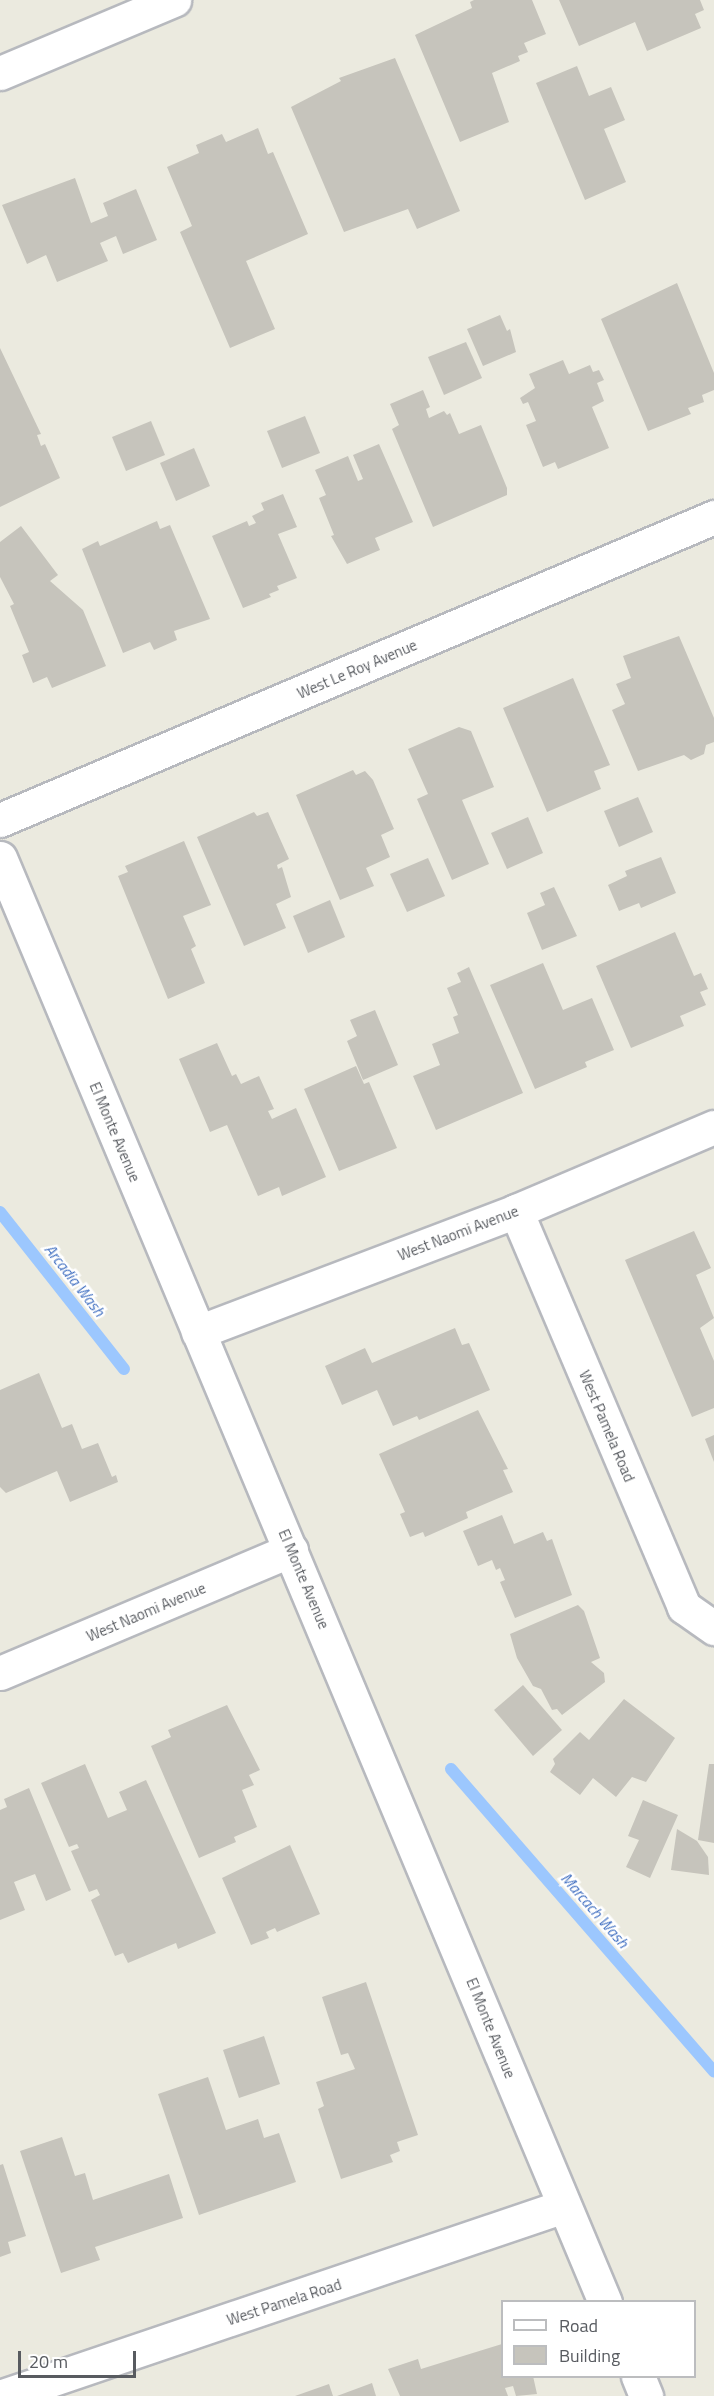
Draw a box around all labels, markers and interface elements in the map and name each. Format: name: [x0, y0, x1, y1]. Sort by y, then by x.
street label: West Le Roy Avenue: [294, 636, 420, 702]
street label: El Monte Avenue: [86, 1079, 144, 1185]
street label: West Naomi Avenue: [395, 1202, 521, 1264]
water label: Arcadia Wash: [41, 1240, 109, 1320]
street label: West Pamela Road: [575, 1368, 639, 1484]
street label: El Monte Avenue: [275, 1526, 333, 1632]
street label: West Naomi Avenue: [84, 1579, 208, 1645]
water label: Marcach Wash: [557, 1868, 633, 1952]
street label: El Monte Avenue: [463, 1975, 519, 2081]
street label: West Pamela Road: [224, 2275, 344, 2329]
legend: [501, 2300, 696, 2378]
text: Road: [559, 2312, 598, 2339]
scale bar: [21, 2339, 140, 2377]
text: Building: [559, 2342, 620, 2369]
text: 20 m: [29, 2348, 68, 2375]

